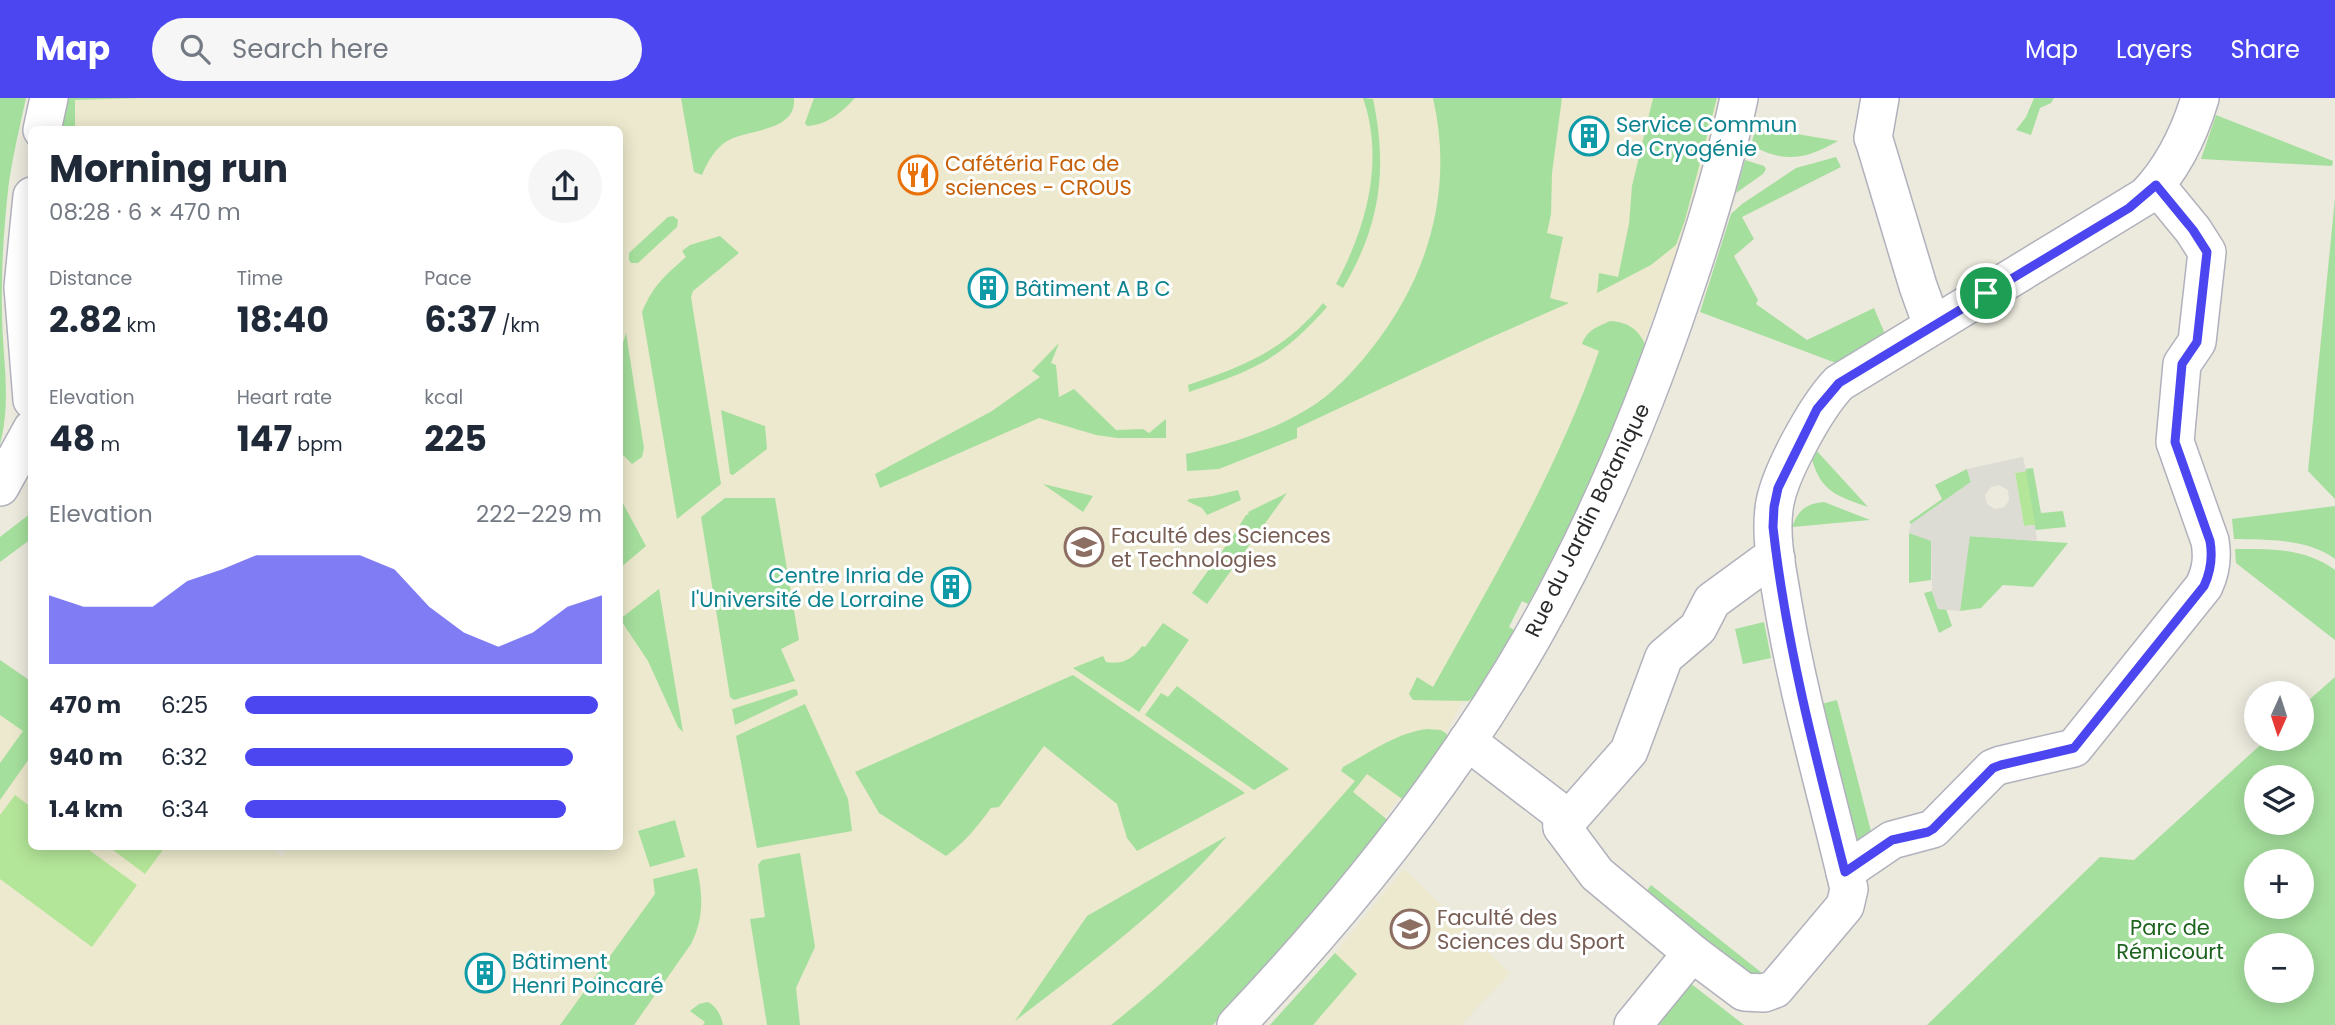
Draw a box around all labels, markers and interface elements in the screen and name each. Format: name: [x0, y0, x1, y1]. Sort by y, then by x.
search box: [152, 18, 642, 81]
text: Map: [35, 25, 110, 72]
icon: search: [176, 30, 214, 68]
text: Search here: [232, 31, 389, 67]
text: Map: [2025, 33, 2078, 66]
text: Layers: [2116, 33, 2192, 66]
text: Share: [2230, 33, 2300, 66]
place label: Service Commun de Cryogénie: [1616, 110, 1797, 163]
building icon: Service Commun de Cryogénie: [1568, 115, 1610, 157]
text: Morning run: [49, 142, 288, 195]
button: share: [528, 149, 602, 223]
place label: Cafétéria Fac de sciences - CROUS: [945, 149, 1132, 202]
restaurant icon: Cafétéria Fac de sciences - CROUS: [897, 154, 939, 196]
text: 08:28 · 6 × 470 m: [49, 196, 241, 228]
pin: [1956, 263, 2016, 323]
text: Distance: [49, 265, 132, 292]
text: Time: [237, 265, 283, 292]
text: Pace: [424, 265, 472, 292]
building icon: Bâtiment A B C: [967, 267, 1009, 309]
place label: Bâtiment A B C: [1015, 274, 1171, 303]
icon: arrive: [1967, 274, 2005, 312]
text: 2.82: [49, 295, 122, 344]
text: 18:40: [237, 295, 329, 344]
text: 6:37: [424, 295, 496, 344]
text: km: [122, 312, 156, 339]
text: /km: [496, 312, 540, 339]
text: Elevation: [49, 384, 135, 411]
text: Heart rate: [237, 384, 332, 411]
text: kcal: [424, 384, 463, 411]
street label: Rue du Jardin Botanique: [1518, 398, 1656, 642]
text: 48: [49, 414, 95, 463]
text: 147: [237, 414, 292, 463]
text: 225: [424, 414, 487, 463]
text: m: [95, 431, 120, 458]
text: bpm: [292, 431, 343, 458]
text: Elevation: [49, 498, 153, 530]
text: 222–229 m: [476, 498, 602, 530]
place label: Faculté des Sciences et Technologies: [1111, 521, 1331, 574]
school or university icon: Faculté des Sciences et Technologies: [1063, 526, 1105, 568]
place label: Centre Inria de l'Université de Lorraine: [691, 561, 924, 614]
building icon: Centre Inria de l'Université de Lorraine: [930, 566, 972, 608]
north arrow: [2244, 681, 2314, 751]
map controls: [2244, 681, 2314, 1003]
text: 470 m: [49, 689, 121, 721]
text: 6:25: [161, 689, 208, 721]
text: 940 m: [49, 741, 123, 773]
text: 6:32: [161, 741, 207, 773]
button: layers: [2244, 765, 2314, 835]
text: 1.4 km: [49, 793, 123, 825]
text: 6:34: [161, 793, 209, 825]
button: +: [2244, 849, 2314, 919]
place label: Faculté des Sciences du Sport: [1437, 903, 1625, 956]
school or university icon: Faculté des Sciences du Sport: [1389, 908, 1431, 950]
park label: Parc de Rémicourt: [2116, 913, 2224, 966]
button: −: [2244, 933, 2314, 1003]
place label: Bâtiment Henri Poincaré: [512, 947, 664, 1000]
building icon: Bâtiment Henri Poincaré: [464, 952, 506, 994]

